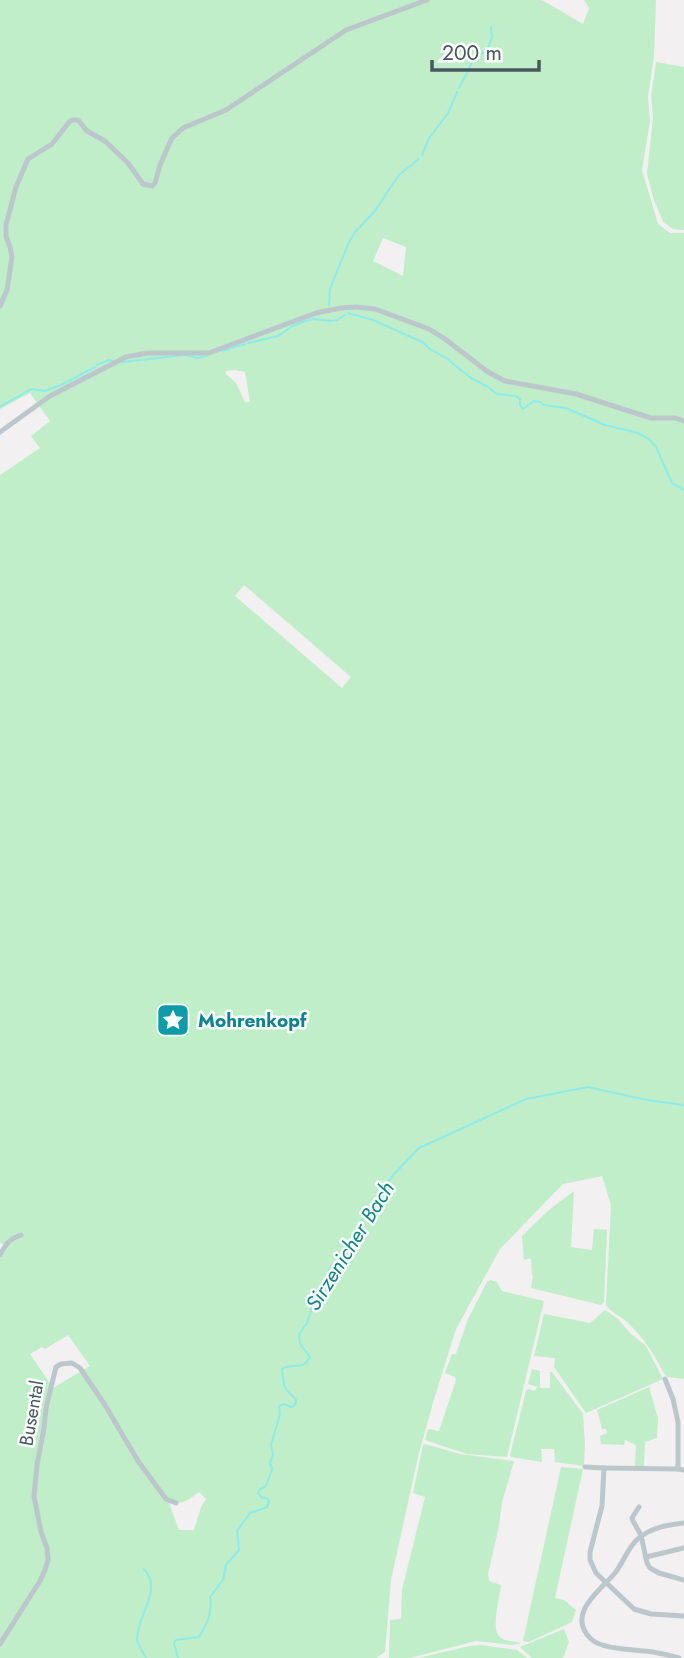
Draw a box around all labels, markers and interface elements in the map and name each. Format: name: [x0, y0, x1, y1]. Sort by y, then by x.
scale bar: [432, 28, 539, 72]
text: 200 m: [442, 38, 502, 68]
place icon: Mohrenkopf: [154, 1001, 192, 1039]
place label: Mohrenkopf: [198, 1007, 308, 1034]
water label: Sirzenicher Bach: [298, 1176, 402, 1316]
street label: Busental: [12, 1378, 51, 1448]

